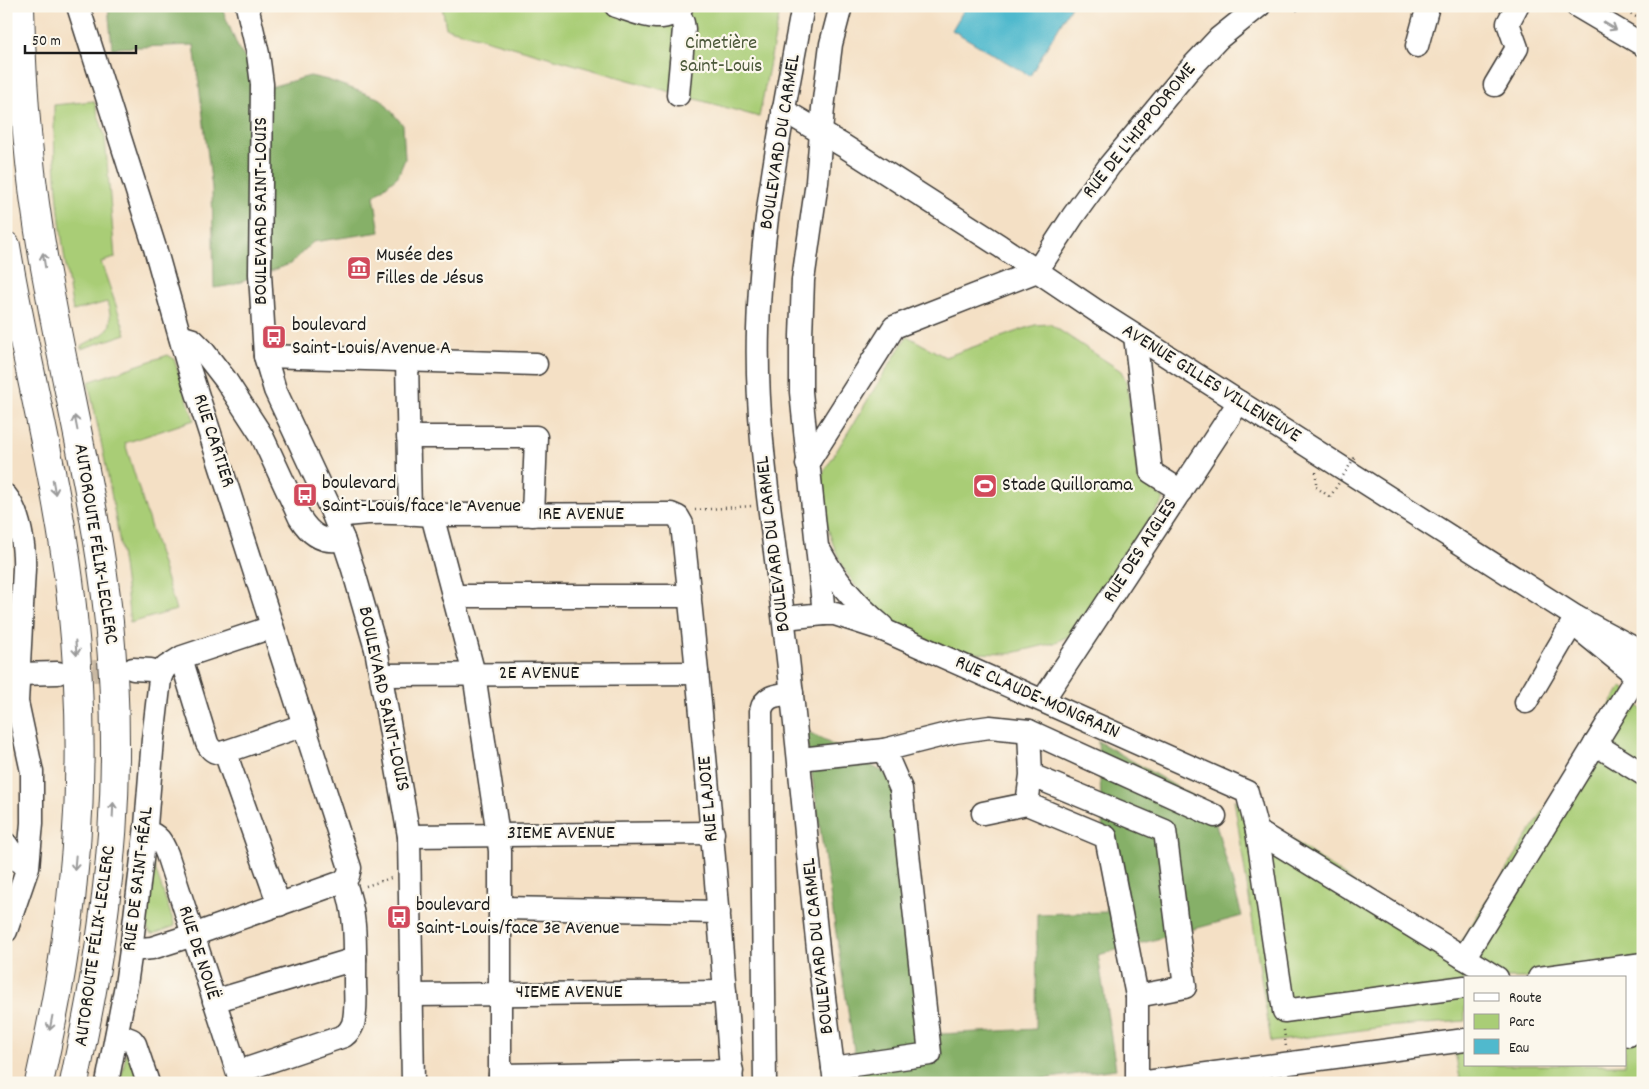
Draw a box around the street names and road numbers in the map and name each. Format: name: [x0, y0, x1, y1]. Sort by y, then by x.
street label: BOULEVARD DU CARMEL: [753, 52, 809, 232]
street label: RUE DE L'HIPPODROME: [1076, 57, 1204, 205]
street label: BOULEVARD SAINT-LOUIS: [248, 117, 276, 305]
street label: AVENUE GILLES VILLENEUVE: [1116, 317, 1306, 451]
street label: RUE CARTIER: [185, 391, 241, 491]
street label: AUTOROUTE FÉLIX-LECLERC: [65, 442, 125, 646]
street label: BOULEVARD DU CARMEL: [749, 454, 799, 634]
street label: RUE DES AIGLES: [1097, 493, 1185, 609]
street label: 1RE AVENUE: [538, 501, 624, 529]
street label: BOULEVARD SAINT-LOUIS: [350, 604, 416, 794]
street label: RUE CLAUDE-MONGRAIN: [950, 649, 1124, 747]
street label: 2E AVENUE: [499, 660, 579, 688]
street label: RUE LAJOIE: [691, 755, 727, 843]
street label: RUE DE SAINT-RÉAL: [116, 805, 162, 953]
street label: 3IEME AVENUE: [507, 820, 615, 848]
street label: AUTOROUTE FÉLIX-LECLERC: [68, 843, 124, 1048]
street label: BOULEVARD DU CARMEL: [796, 856, 842, 1036]
street label: RUE DE NOUË: [170, 902, 226, 1004]
street label: 4IEME AVENUE: [515, 979, 623, 1007]

